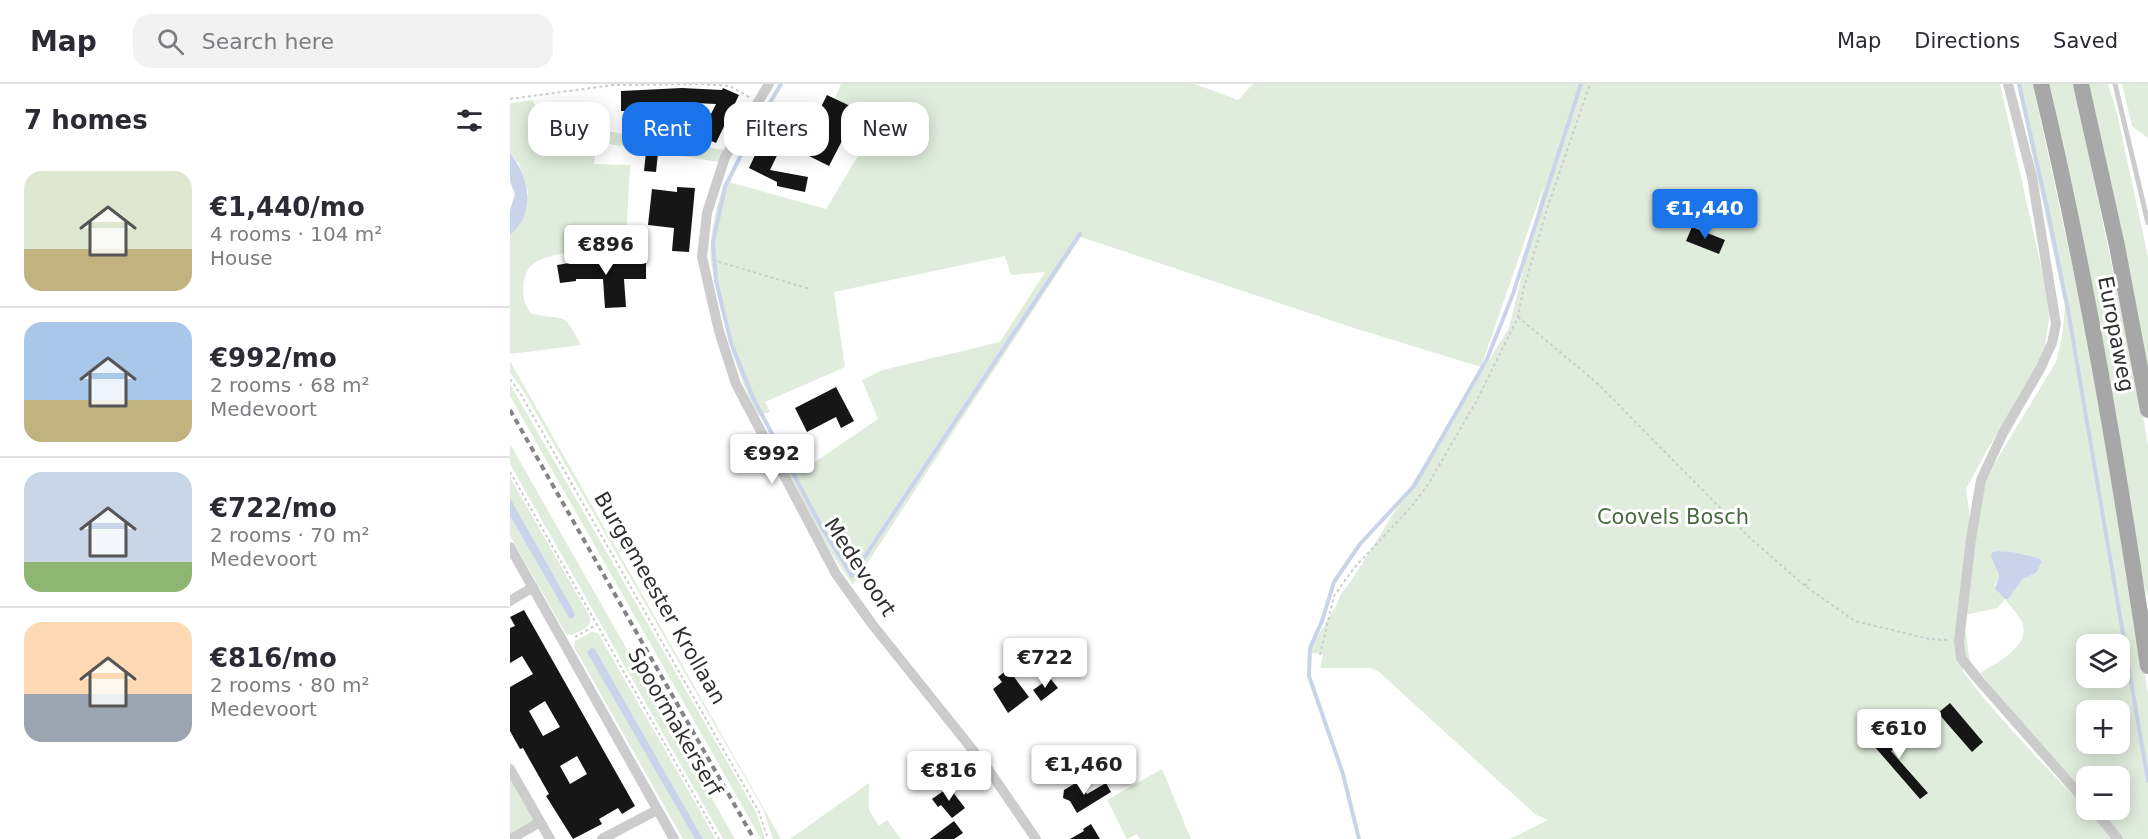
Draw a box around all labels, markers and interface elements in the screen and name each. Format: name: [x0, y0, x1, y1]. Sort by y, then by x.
search box: [133, 14, 553, 68]
text: Map: [30, 25, 97, 58]
icon: search: [154, 25, 187, 58]
text: Search here: [202, 29, 334, 54]
text: Map: [1837, 29, 1881, 53]
text: Directions: [1914, 29, 2020, 53]
text: Saved: [2053, 29, 2118, 53]
chip: Buy: [528, 102, 610, 156]
chip: Rent: [622, 102, 712, 156]
chip: Filters: [724, 102, 829, 156]
chip: New: [841, 102, 929, 156]
icon: filters: [453, 104, 486, 137]
text: 7 homes: [24, 105, 148, 135]
pin: €1,440: [1656, 189, 1754, 240]
text: €1,440/mo: [210, 192, 365, 222]
icon: home: [72, 195, 144, 267]
text: €1,440: [1666, 196, 1744, 220]
text: 4 rooms · 104 m²: [210, 222, 382, 246]
pin: €896: [570, 225, 642, 276]
text: €896: [578, 232, 634, 256]
text: House: [210, 246, 273, 270]
street label: Europaweg: [2093, 274, 2139, 394]
text: €992/mo: [210, 343, 337, 373]
icon: home: [72, 346, 144, 418]
text: 2 rooms · 68 m²: [210, 373, 370, 397]
text: Medevoort: [210, 397, 317, 421]
pin: €992: [736, 434, 808, 485]
text: €992: [744, 441, 800, 465]
street label: Burgemeester Krollaan: [589, 487, 731, 709]
text: €722/mo: [210, 493, 337, 523]
icon: home: [72, 496, 144, 568]
park label: Coovels Bosch: [1597, 505, 1749, 529]
street label: Medevoort: [819, 513, 901, 621]
text: 2 rooms · 70 m²: [210, 523, 370, 547]
text: Medevoort: [210, 547, 317, 571]
map controls: [2076, 634, 2130, 820]
button: layers: [2076, 634, 2130, 688]
pin: €722: [1009, 638, 1081, 689]
text: €816/mo: [210, 643, 337, 673]
street label: Spoormakerserf: [623, 644, 727, 801]
text: €722: [1017, 645, 1073, 669]
icon: home: [72, 646, 144, 718]
text: 2 rooms · 80 m²: [210, 673, 370, 697]
text: Medevoort: [210, 697, 317, 721]
button: +: [2076, 700, 2130, 754]
pin: €610: [1863, 709, 1935, 760]
text: €610: [1871, 716, 1927, 740]
pin: €1,460: [1035, 745, 1133, 796]
pin: €816: [913, 751, 985, 802]
text: €1,460: [1045, 752, 1123, 776]
text: €816: [921, 758, 977, 782]
button: −: [2076, 766, 2130, 820]

